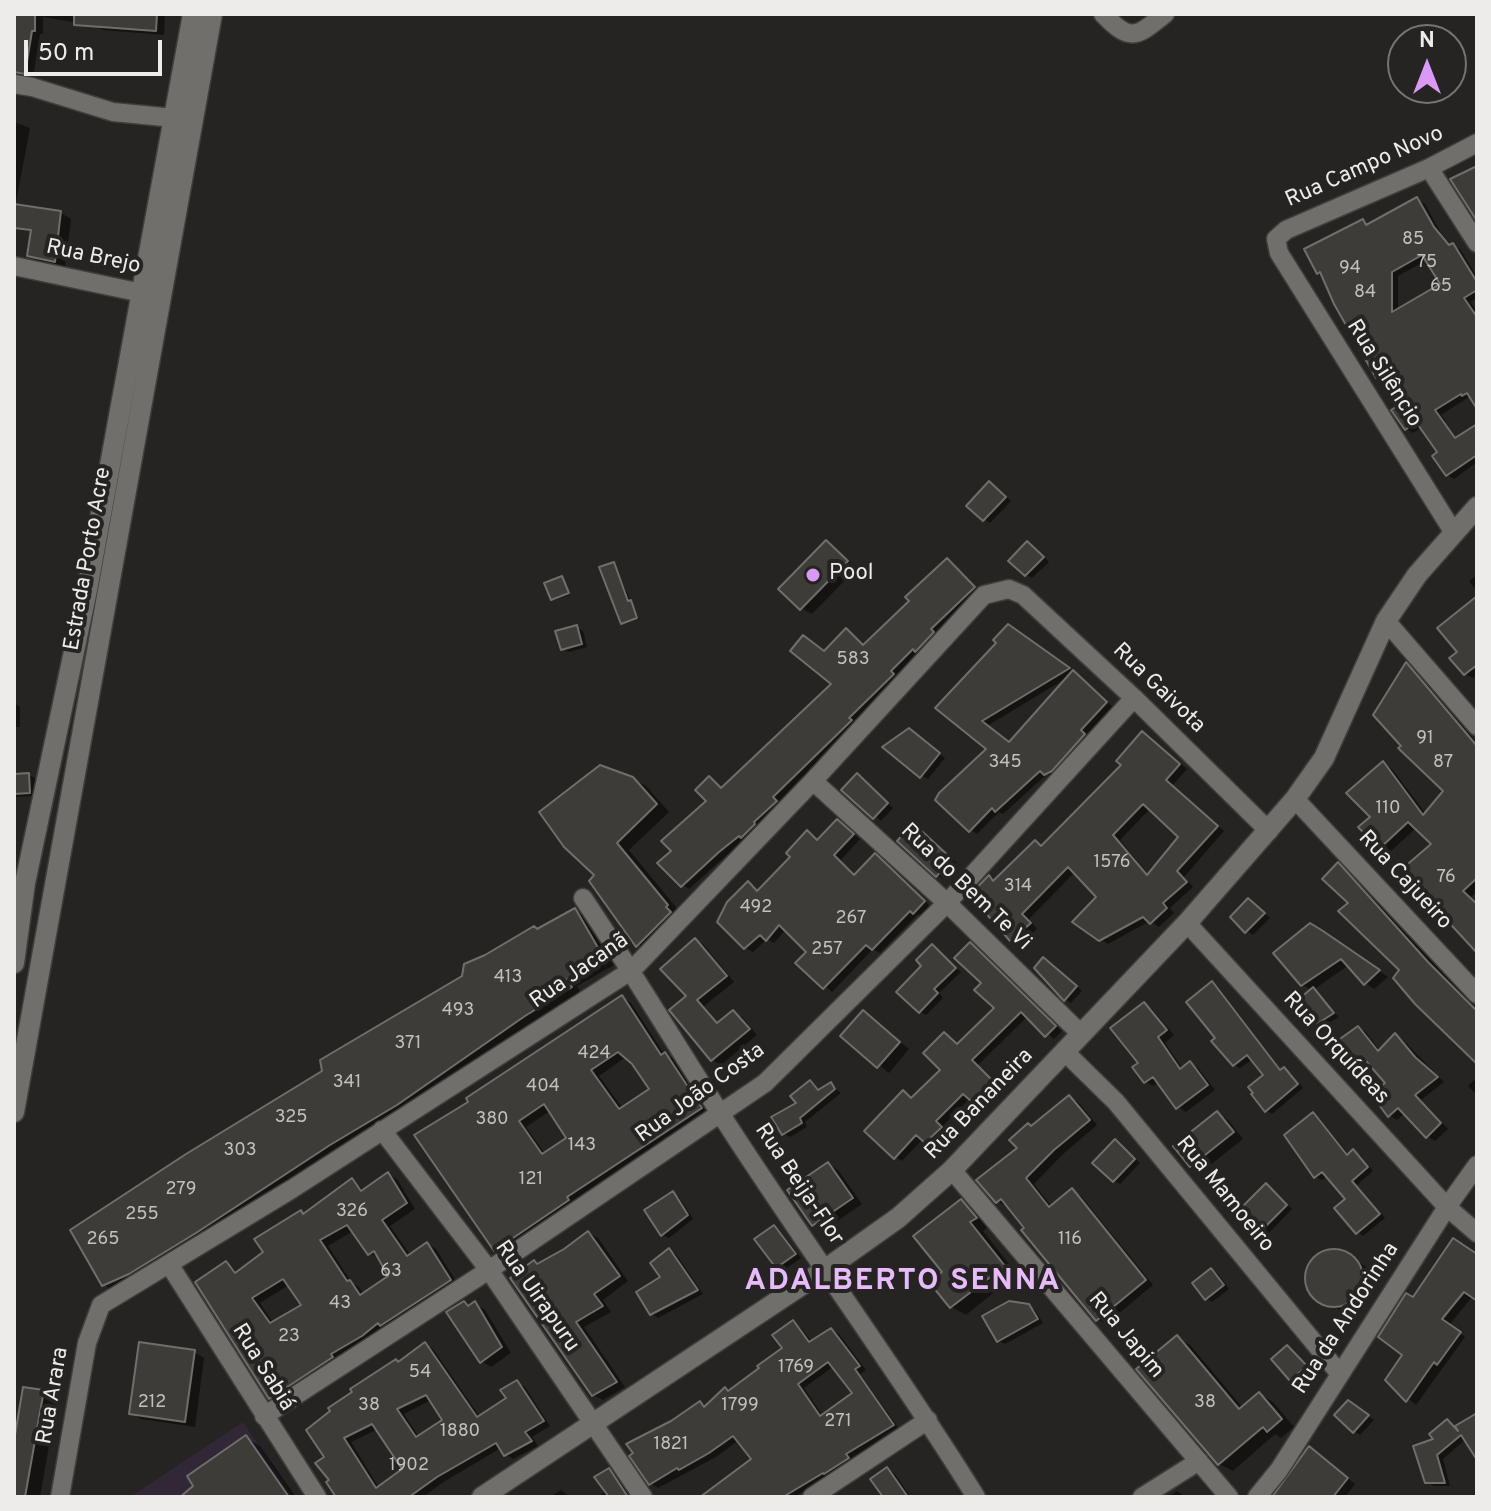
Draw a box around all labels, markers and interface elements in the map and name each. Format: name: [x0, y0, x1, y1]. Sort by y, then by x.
scale bar: [28, 24, 166, 74]
north arrow: [1387, 24, 1467, 104]
text: N: [1419, 28, 1435, 55]
text: 50 m: [38, 39, 94, 69]
street label: Rua Campo Novo: [1282, 121, 1448, 215]
house number: 85: [1402, 229, 1424, 251]
street label: Rua Brejo: [43, 235, 143, 281]
house number: 75: [1417, 252, 1437, 274]
house number: 94: [1339, 258, 1361, 280]
house number: 65: [1430, 276, 1452, 298]
house number: 84: [1354, 282, 1376, 304]
street label: Rua Silêncio: [1340, 315, 1426, 433]
street label: Estrada Porto Acre: [60, 465, 118, 653]
place label: Pool: [829, 562, 874, 588]
marker: Pool: [804, 566, 822, 584]
street label: Rua Gaivota: [1106, 638, 1210, 740]
house number: 583: [836, 649, 870, 671]
house number: 91: [1416, 728, 1434, 750]
house number: 345: [988, 752, 1022, 774]
house number: 87: [1433, 752, 1453, 774]
house number: 110: [1376, 798, 1400, 820]
street label: Rua do Bem Te Vi: [894, 819, 1036, 957]
street label: Rua Cajueiro: [1352, 826, 1456, 936]
house number: 1576: [1094, 852, 1130, 874]
house number: 76: [1436, 867, 1456, 889]
house number: 314: [1004, 876, 1032, 898]
house number: 492: [740, 897, 772, 919]
house number: 267: [836, 908, 866, 930]
street label: Rua Jacanã: [526, 928, 634, 1016]
house number: 257: [811, 939, 843, 961]
house number: 413: [494, 967, 522, 989]
street label: Rua Orquídeas: [1276, 987, 1394, 1111]
house number: 493: [442, 1000, 474, 1022]
house number: 371: [394, 1033, 422, 1055]
street label: Rua João Costa: [631, 1038, 771, 1150]
house number: 424: [577, 1043, 611, 1065]
street label: Rua Bananeira: [920, 1044, 1040, 1166]
house number: 341: [333, 1072, 361, 1094]
house number: 404: [526, 1076, 560, 1098]
house number: 325: [275, 1107, 307, 1129]
house number: 380: [475, 1109, 509, 1131]
street label: Rua Beija-Flor: [748, 1119, 848, 1251]
street label: Rua Mamoeiro: [1169, 1132, 1279, 1258]
house number: 143: [568, 1135, 596, 1157]
house number: 303: [223, 1140, 257, 1162]
house number: 121: [519, 1169, 543, 1191]
house number: 279: [166, 1179, 196, 1201]
house number: 326: [336, 1201, 368, 1223]
house number: 255: [125, 1204, 159, 1226]
house number: 265: [87, 1229, 119, 1251]
house number: 116: [1058, 1229, 1082, 1251]
street label: Rua Uirapuru: [488, 1236, 584, 1358]
street label: Rua da Andorinha: [1288, 1238, 1406, 1400]
house number: 63: [380, 1261, 402, 1283]
district label: ADALBERTO SENNA: [745, 1265, 1061, 1301]
street label: Rua Japim: [1081, 1288, 1169, 1384]
house number: 43: [329, 1293, 351, 1315]
street label: Rua Sabiá: [225, 1320, 299, 1416]
house number: 23: [278, 1326, 300, 1348]
street label: Rua Arara: [32, 1345, 76, 1447]
house number: 1769: [778, 1357, 814, 1379]
house number: 54: [409, 1362, 431, 1384]
house number: 212: [138, 1392, 166, 1414]
house number: 38: [1194, 1392, 1216, 1414]
house number: 38: [358, 1395, 380, 1417]
house number: 1799: [721, 1395, 759, 1417]
house number: 271: [824, 1411, 852, 1433]
house number: 1880: [440, 1421, 480, 1443]
house number: 1821: [653, 1434, 689, 1456]
house number: 1902: [389, 1455, 429, 1477]

